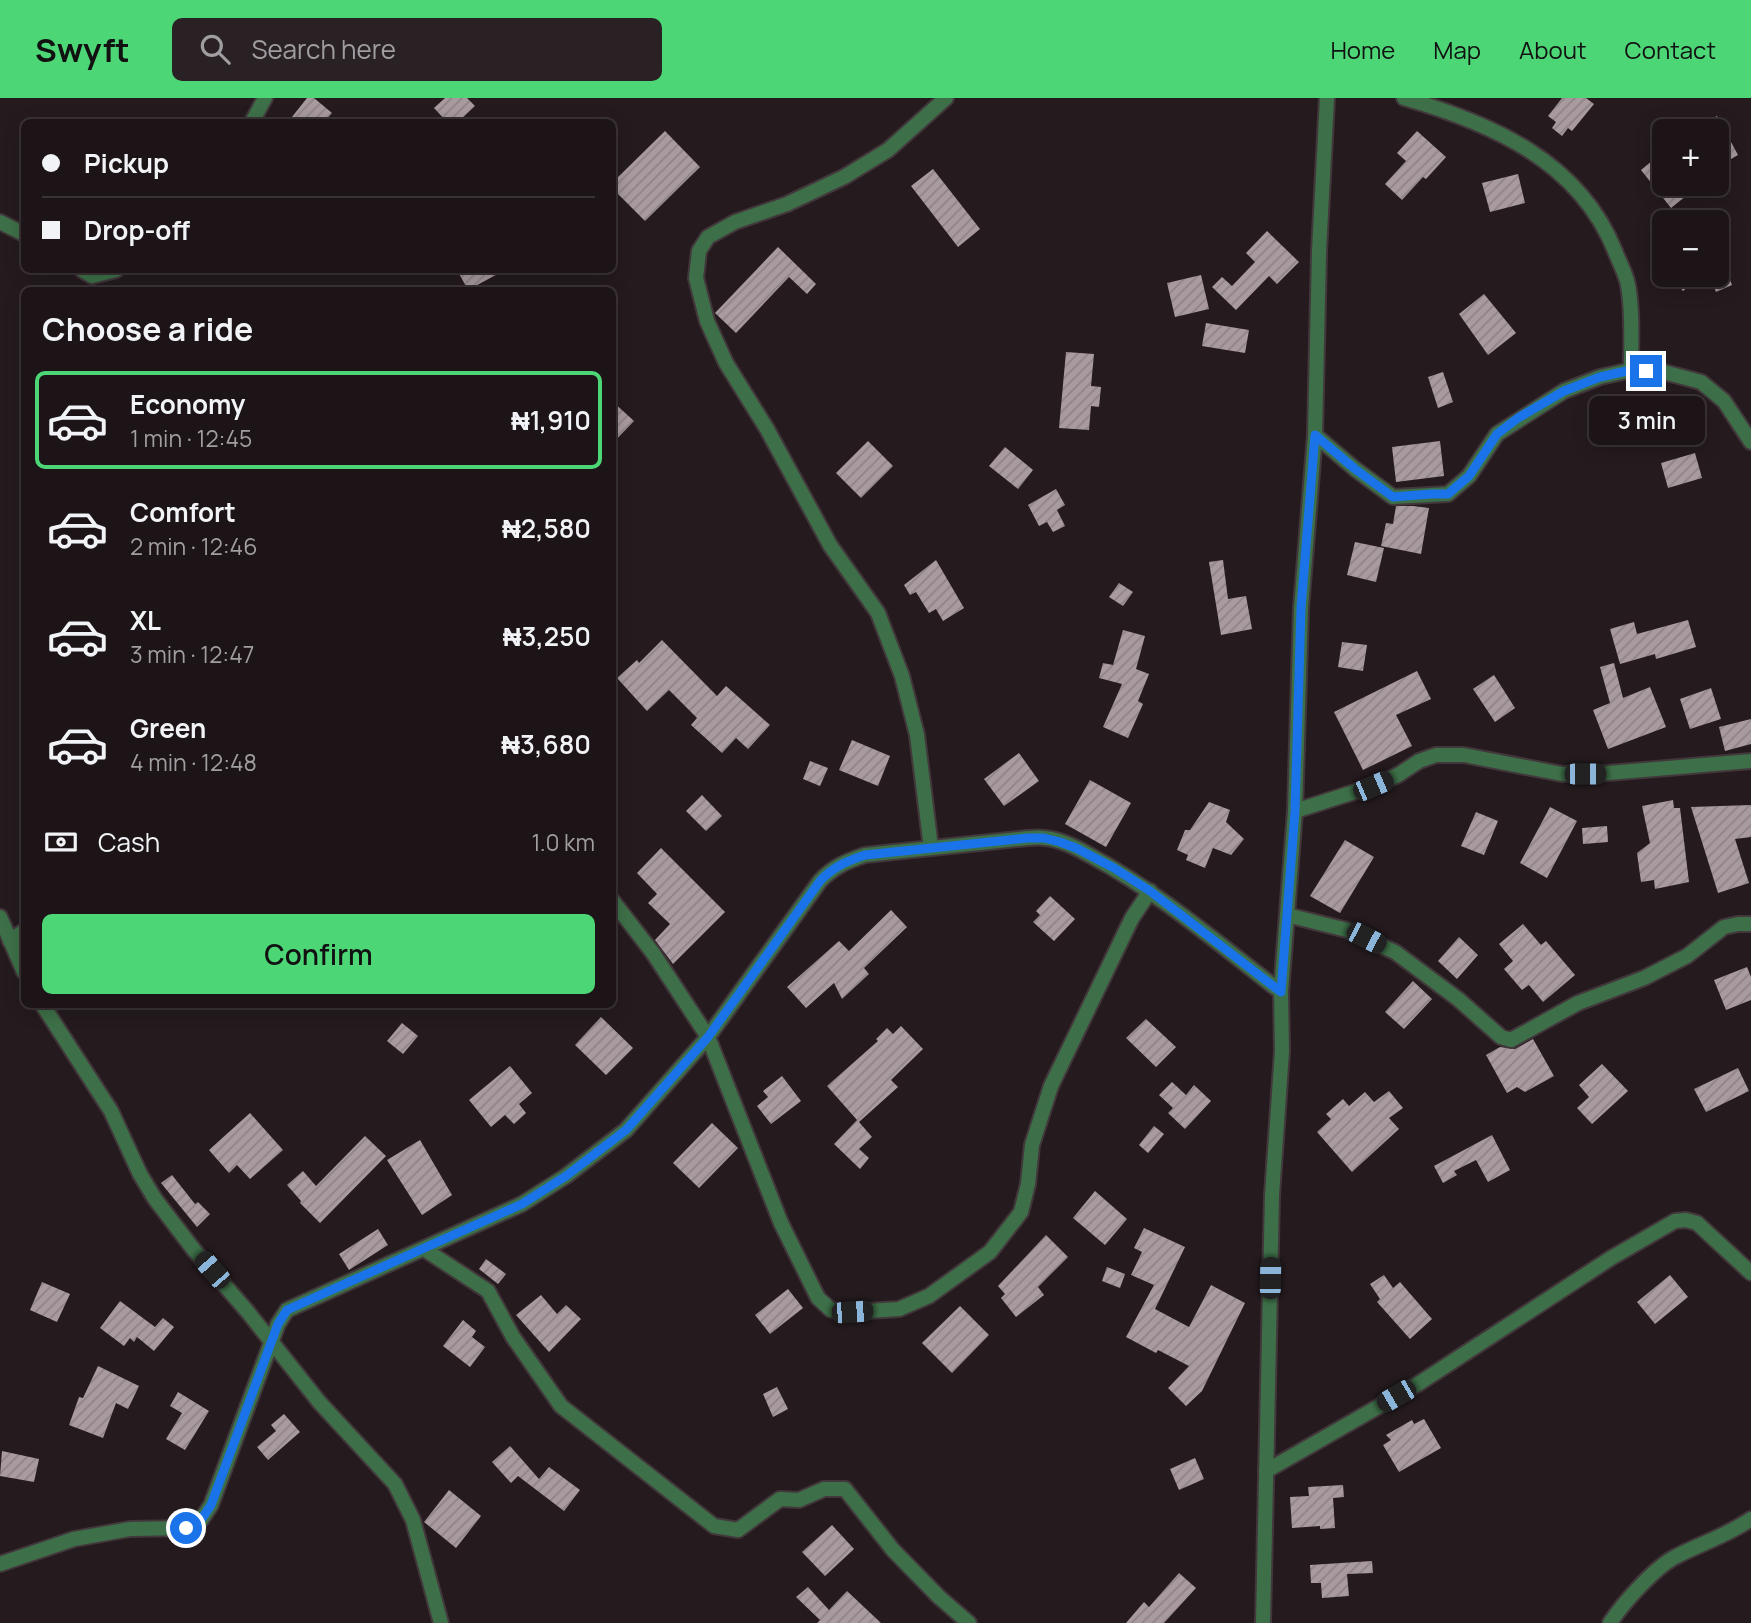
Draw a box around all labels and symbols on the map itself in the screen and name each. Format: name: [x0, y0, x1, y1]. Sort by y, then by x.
route end: [1630, 355, 1662, 387]
callout: 3 min: [1588, 396, 1704, 444]
car: [1565, 764, 1607, 785]
car: [1350, 768, 1397, 804]
car: [1343, 919, 1390, 957]
car: [191, 1247, 234, 1293]
car: [1260, 1257, 1281, 1299]
car: [831, 1300, 874, 1324]
car: [1373, 1376, 1420, 1416]
route start: [170, 1512, 202, 1544]

